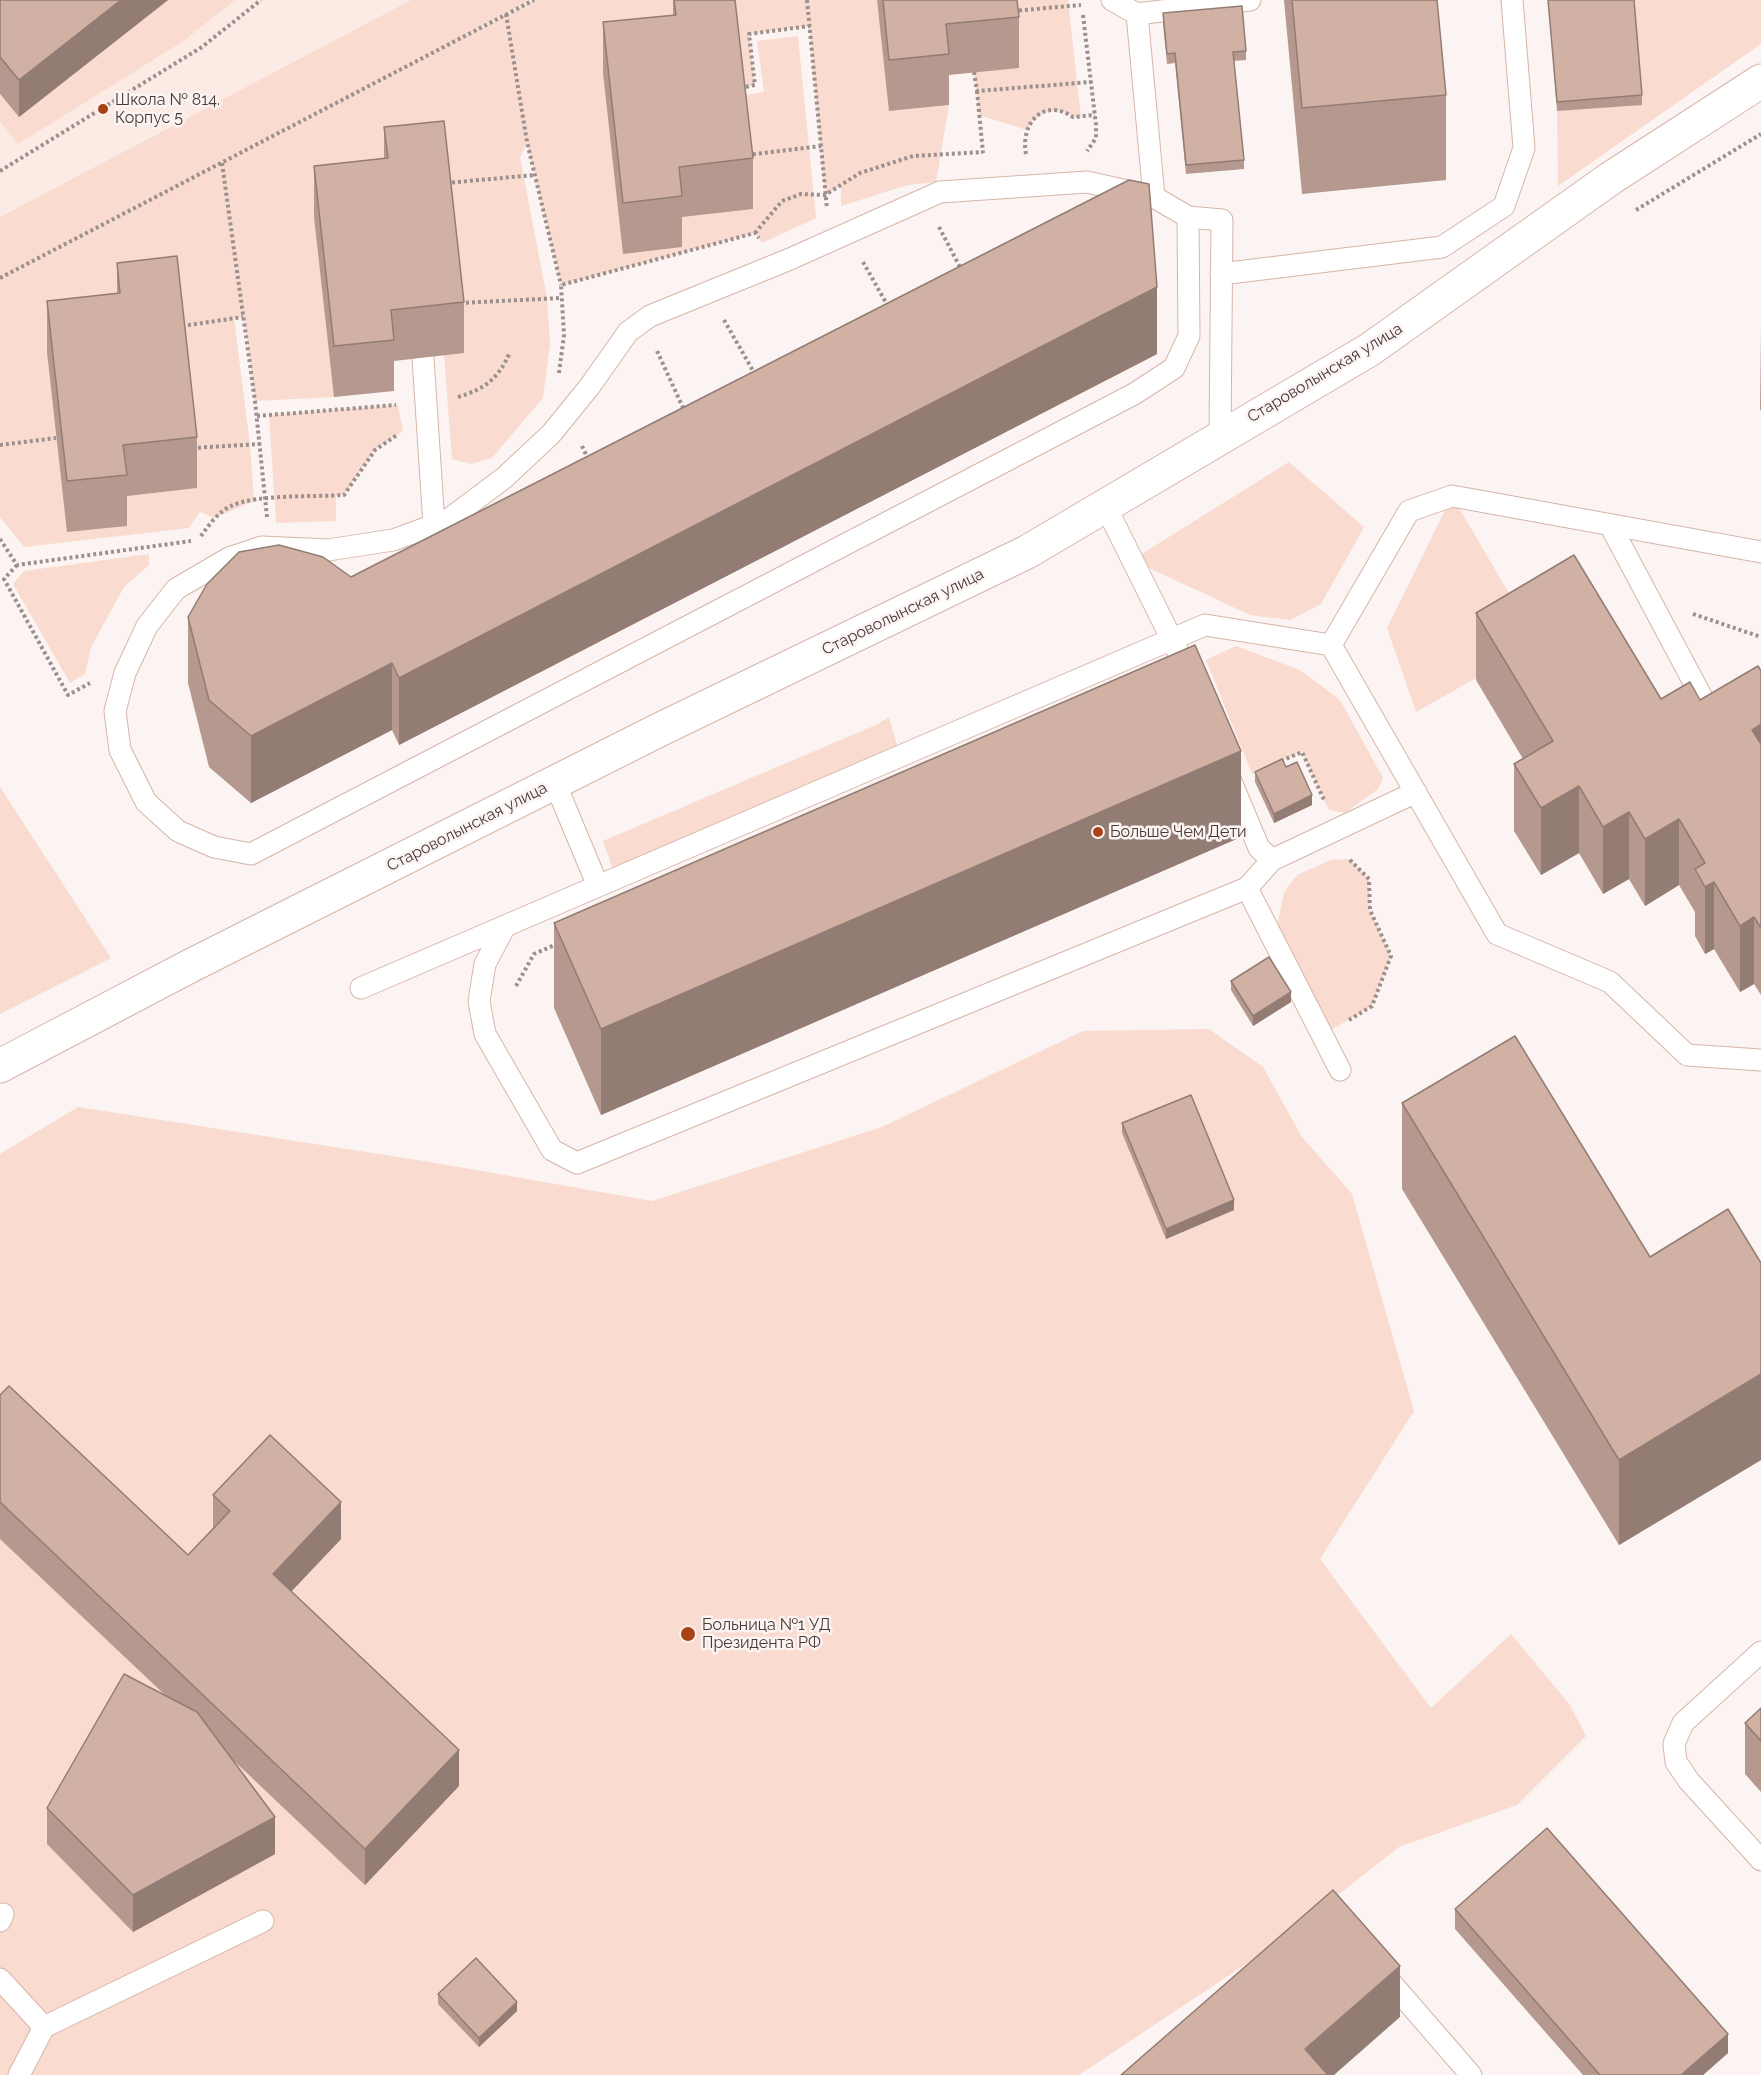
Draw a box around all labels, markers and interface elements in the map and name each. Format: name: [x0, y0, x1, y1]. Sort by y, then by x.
place label: Школа № 814. Корпус 5: [115, 90, 220, 128]
marker: Школа № 814. Корпус 5: [96, 102, 110, 116]
street label: Староволынская улица: [1244, 319, 1406, 427]
street label: Староволынская улица: [819, 564, 987, 660]
street label: Староволынская улица: [384, 778, 550, 876]
place label: Больше Чем Дети: [1110, 822, 1247, 842]
marker: Больше Чем Дети: [1091, 825, 1105, 839]
place label: Больница №1 УД Президента РФ: [702, 1615, 831, 1653]
marker: Больница №1 УД Президента РФ: [679, 1625, 697, 1643]

